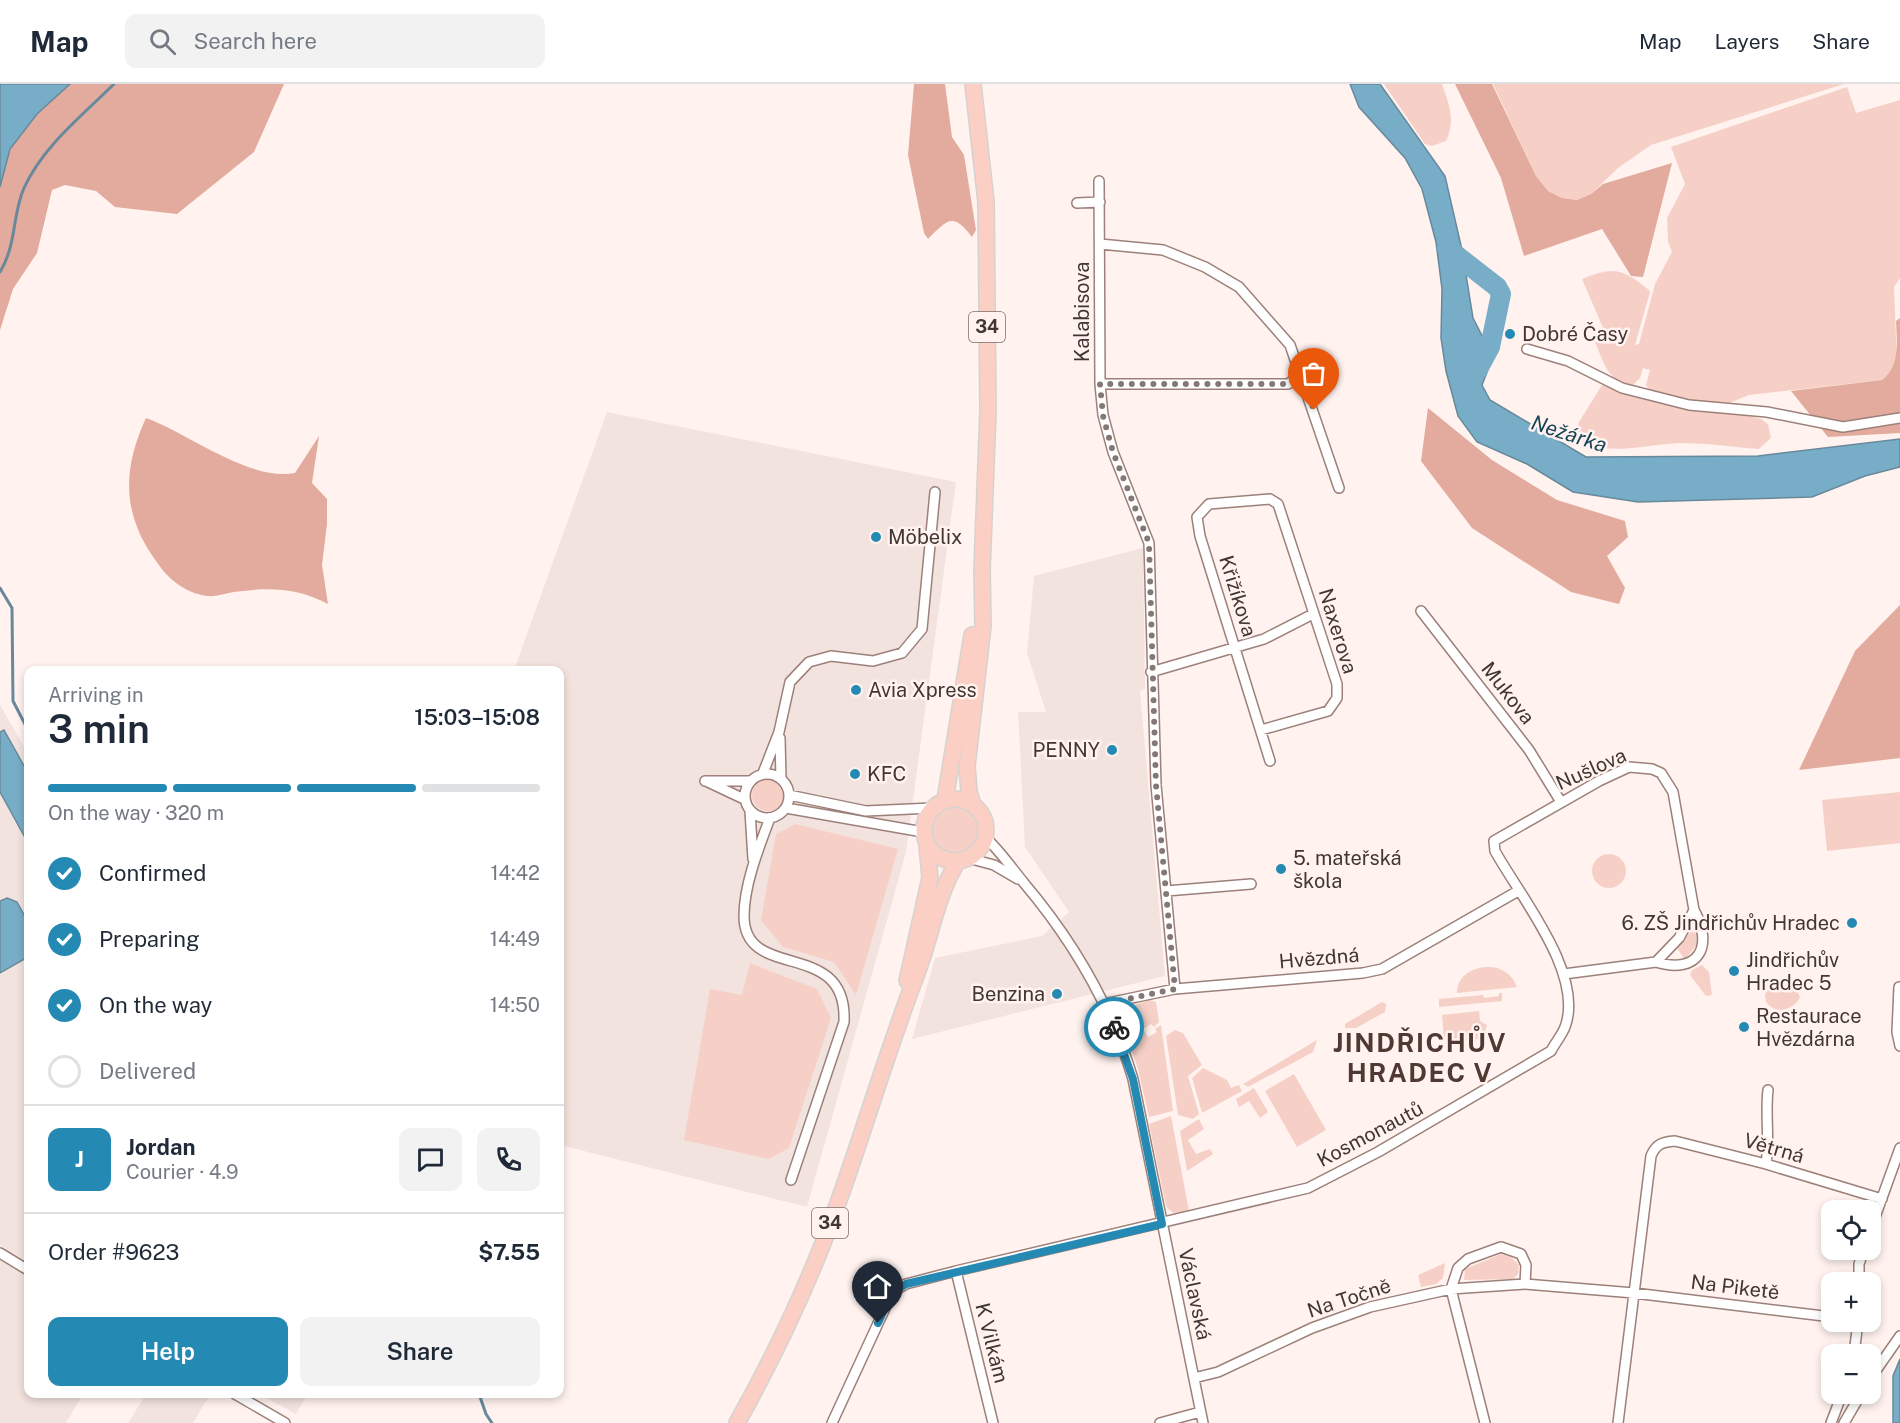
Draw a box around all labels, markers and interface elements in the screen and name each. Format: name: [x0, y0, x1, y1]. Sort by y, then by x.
search box: [125, 14, 545, 68]
text: Map: [30, 25, 89, 58]
icon: search: [146, 25, 179, 58]
text: Search here: [194, 28, 317, 54]
text: Map: [1639, 29, 1682, 54]
text: Layers: [1715, 29, 1779, 54]
text: Share: [1812, 29, 1870, 54]
street label: Kalabisova: [1070, 262, 1094, 362]
road number: 34: [969, 312, 1005, 342]
place label: Dobré Časy: [1522, 322, 1629, 346]
marker: Dobré Časy: [1503, 327, 1517, 341]
pin: [1288, 348, 1339, 410]
icon: bag: [1297, 357, 1330, 390]
water label: Nežárka: [1528, 410, 1610, 457]
place label: Möbelix: [888, 525, 962, 549]
marker: Möbelix: [869, 530, 883, 544]
street label: Křižíkova: [1214, 552, 1262, 640]
street label: Naxerova: [1314, 586, 1362, 676]
street label: Mukova: [1476, 657, 1540, 729]
place label: Avia Xpress: [868, 678, 977, 702]
text: Arriving in: [48, 683, 143, 707]
marker: Avia Xpress: [849, 683, 863, 697]
text: 15:03–15:08: [414, 704, 540, 730]
text: 3 min: [48, 706, 150, 752]
place label: PENNY: [1032, 738, 1100, 762]
marker: PENNY: [1105, 743, 1119, 757]
street label: Nušlova: [1552, 743, 1630, 795]
place label: KFC: [867, 762, 906, 786]
marker: KFC: [848, 767, 862, 781]
text: On the way · 320 m: [48, 801, 224, 825]
place label: 5. mateřská škola: [1293, 846, 1402, 893]
icon: check: [48, 857, 81, 890]
text: Confirmed: [99, 860, 206, 886]
text: 14:42: [490, 861, 540, 885]
marker: 5. mateřská škola: [1274, 862, 1288, 876]
place label: 6. ZŠ Jindřichův Hradec: [1622, 911, 1840, 935]
marker: 6. ZŠ Jindřichův Hradec: [1845, 916, 1859, 930]
icon: check: [48, 923, 81, 956]
text: Preparing: [99, 926, 200, 952]
text: 14:49: [490, 927, 540, 951]
street label: Hvězdná: [1278, 943, 1360, 973]
place label: Jindřichův Hradec 5: [1746, 948, 1839, 995]
marker: Jindřichův Hradec 5: [1727, 964, 1741, 978]
place label: Benzina: [971, 982, 1045, 1006]
marker: Benzina: [1050, 987, 1064, 1001]
icon: check: [48, 989, 81, 1022]
text: On the way: [99, 992, 212, 1018]
text: 14:50: [490, 993, 540, 1017]
courier: [1084, 997, 1144, 1057]
place label: Restaurace Hvězdárna: [1756, 1004, 1862, 1051]
icon: bike: [1098, 1011, 1131, 1044]
marker: Restaurace Hvězdárna: [1737, 1020, 1751, 1034]
district label: JINDŘICHŮV HRADEC V: [1333, 1025, 1507, 1088]
text: Delivered: [99, 1058, 196, 1084]
street label: Kosmonautů: [1313, 1096, 1427, 1172]
button: chat: [399, 1128, 462, 1191]
button: phone: [477, 1128, 540, 1191]
street label: Větrná: [1741, 1128, 1807, 1168]
text: Jordan: [126, 1134, 195, 1160]
text: J: [75, 1146, 84, 1172]
text: Courier · 4.9: [126, 1160, 238, 1184]
map controls: [1821, 1200, 1881, 1404]
button: locate: [1821, 1200, 1881, 1260]
road number: 34: [812, 1208, 848, 1238]
text: Order #9623: [48, 1239, 179, 1265]
text: $7.55: [478, 1239, 540, 1265]
street label: Václavská: [1174, 1246, 1216, 1342]
pin: [852, 1261, 903, 1323]
icon: home: [861, 1270, 894, 1303]
street label: Na Piketě: [1689, 1270, 1781, 1304]
button: +: [1821, 1272, 1881, 1332]
street label: Na Točně: [1304, 1273, 1394, 1323]
street label: K Vilkám: [970, 1300, 1014, 1386]
button: Help: [48, 1317, 288, 1386]
button: Share: [300, 1317, 540, 1386]
button: −: [1821, 1344, 1881, 1404]

